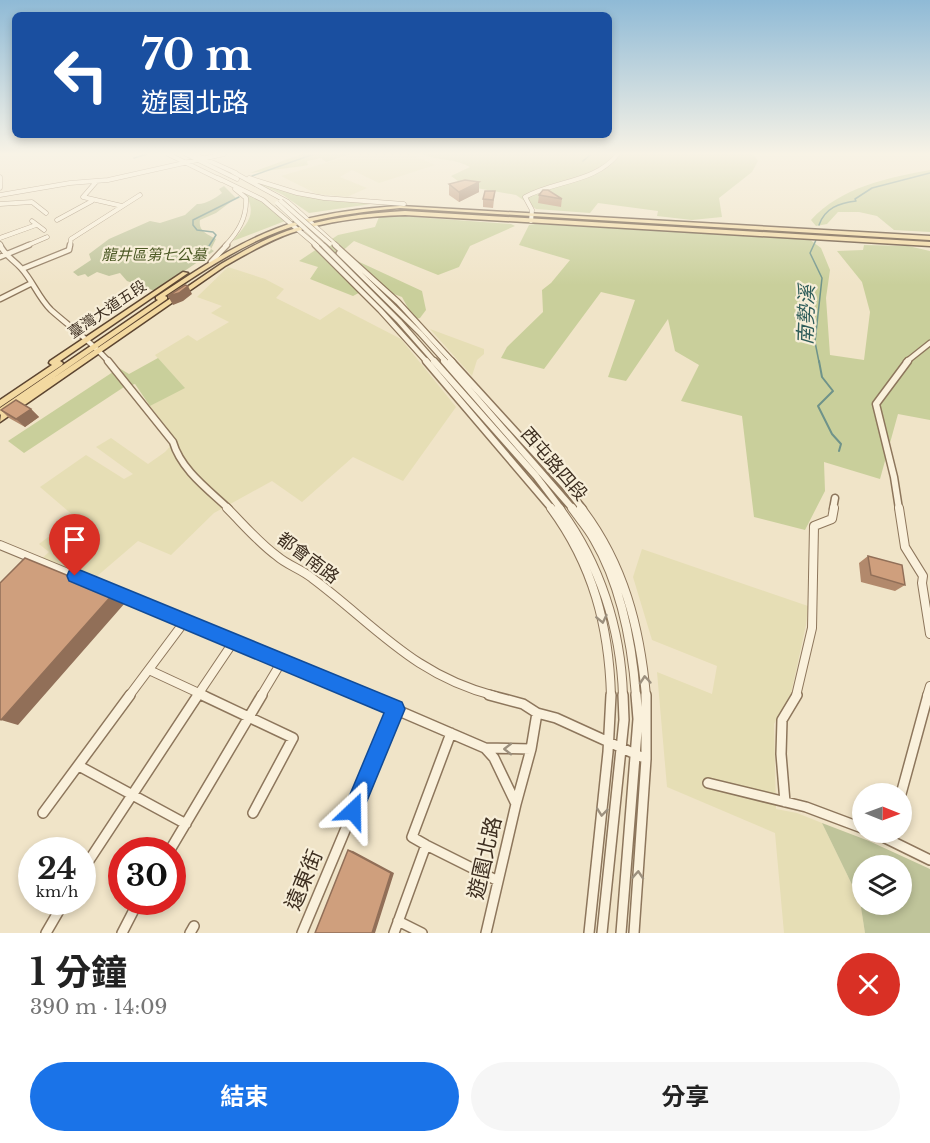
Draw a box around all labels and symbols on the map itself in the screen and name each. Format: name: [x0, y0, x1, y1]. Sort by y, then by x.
park label: 龍井區第七公墓: [101, 245, 209, 264]
street label: 臺灣大道五段: [64, 276, 150, 342]
water label: 南勢溪: [793, 282, 819, 345]
street label: 西屯路四段: [516, 423, 592, 505]
pin: [49, 514, 100, 576]
street label: 都會南路: [273, 528, 343, 588]
one-way arrow: [595, 613, 608, 623]
one-way arrow: [639, 676, 652, 685]
one-way arrow: [503, 742, 512, 755]
position arrow: [321, 779, 385, 843]
north arrow: [852, 783, 912, 843]
one-way arrow: [597, 808, 609, 817]
street label: 遊園北路: [463, 814, 507, 902]
speed limit sign: 30: [108, 837, 186, 915]
street label: 遠東街: [280, 846, 328, 914]
one-way arrow: [631, 870, 644, 879]

